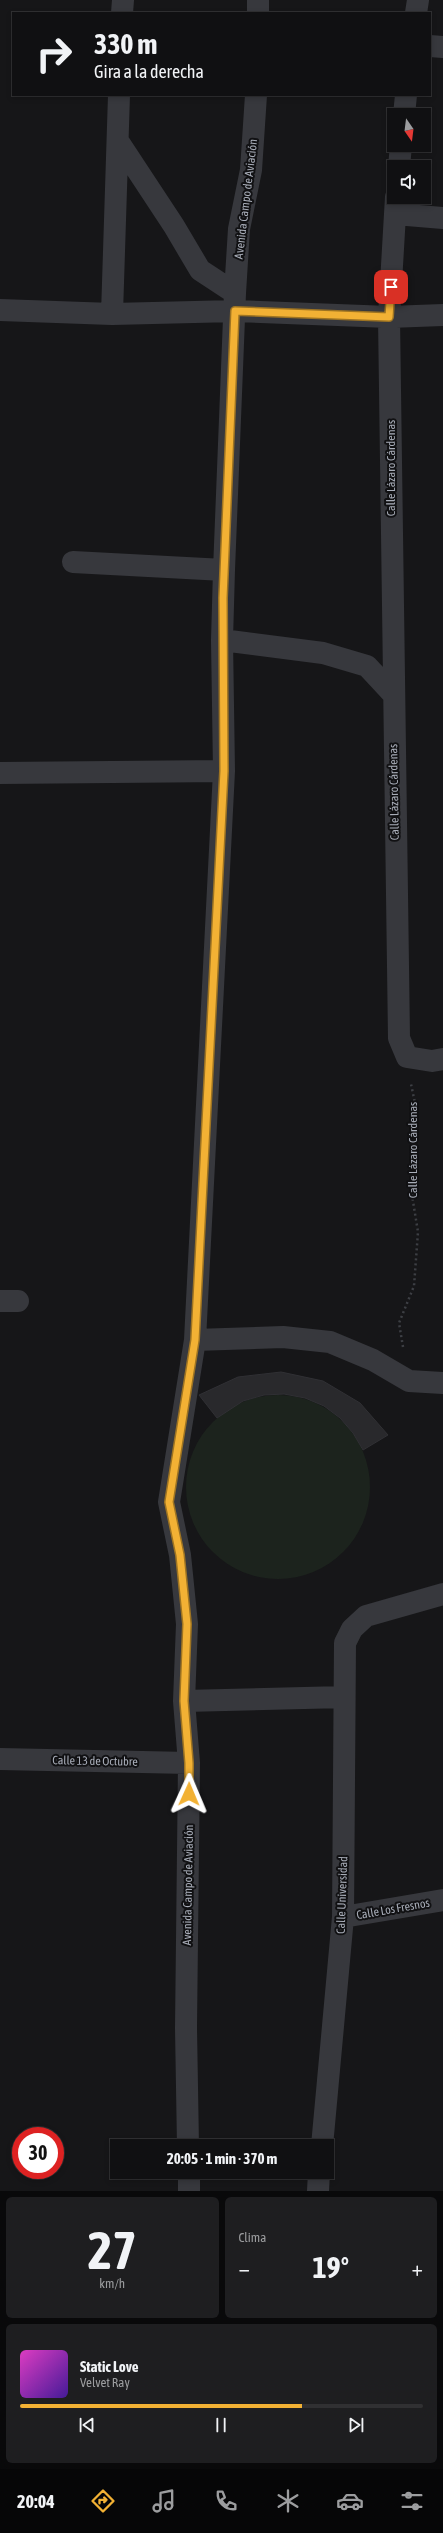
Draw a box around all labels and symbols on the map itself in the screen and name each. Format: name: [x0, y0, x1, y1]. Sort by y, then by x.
north arrow: [387, 108, 431, 152]
street label: Avenida Campo de Aviación: [232, 138, 260, 260]
pin: [374, 270, 408, 304]
street label: Calle Lázaro Cárdenas: [384, 420, 398, 516]
street label: Calle Lázaro Cárdenas: [386, 744, 402, 840]
street label: Calle Lázaro Cárdenas: [406, 1102, 420, 1198]
street label: Calle 13 de Octubre: [52, 1753, 138, 1769]
position arrow: [168, 1773, 210, 1815]
street label: Avenida Campo de Aviación: [180, 1824, 196, 1946]
street label: Calle Universidad: [334, 1856, 350, 1934]
street label: Calle Los Fresnos: [355, 1896, 431, 1922]
speed limit sign: 30: [12, 2127, 64, 2179]

